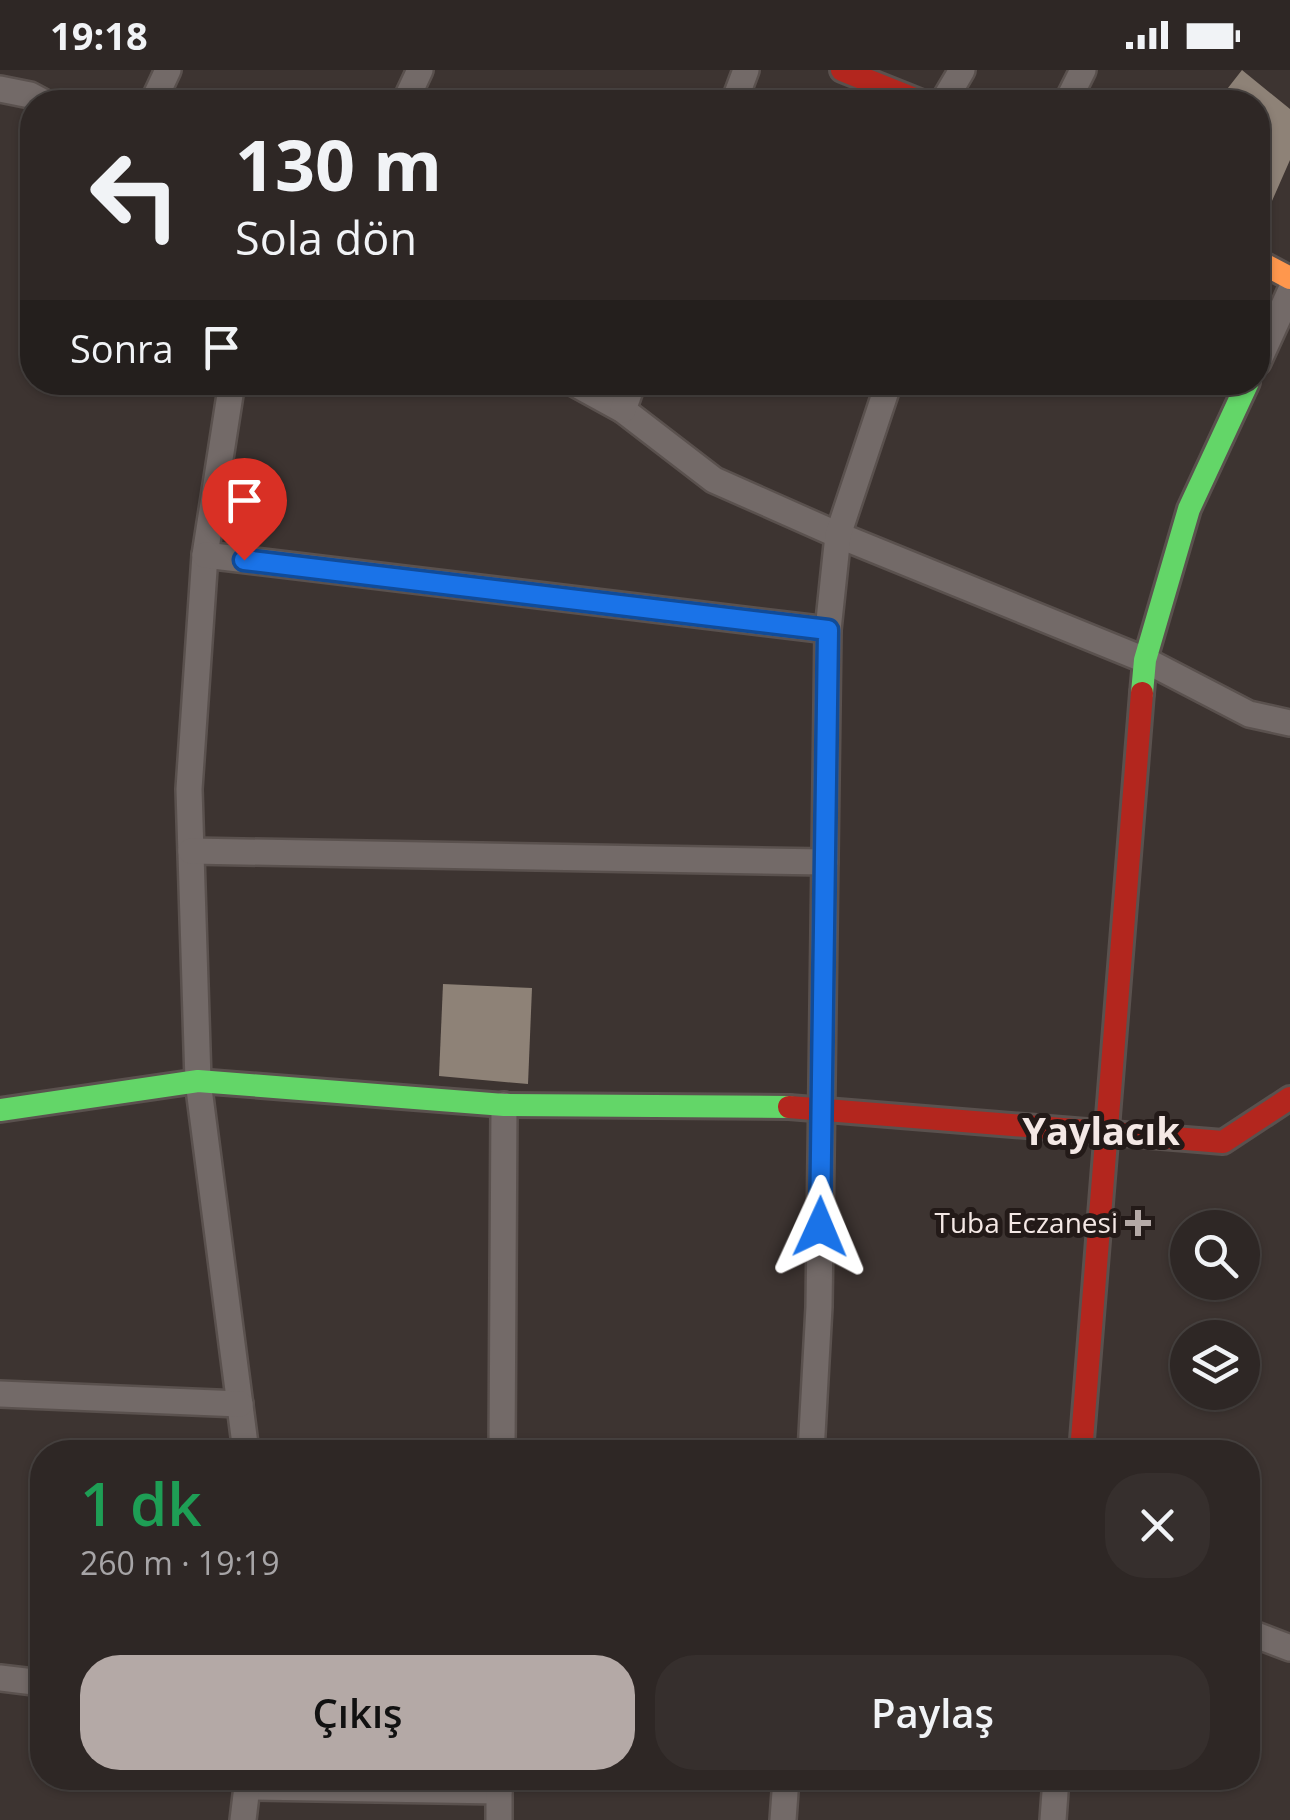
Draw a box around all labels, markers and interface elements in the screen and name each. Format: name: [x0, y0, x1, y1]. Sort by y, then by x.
text: 19:18: [50, 9, 148, 61]
text: 130 m: [235, 116, 442, 212]
icon: left: [70, 130, 200, 260]
text: Sola dön: [235, 207, 417, 268]
icon: arrive: [194, 320, 249, 375]
text: Sonra: [70, 322, 174, 374]
pin: [202, 458, 287, 561]
icon: arrive: [217, 473, 272, 528]
district label: Yaylacık: [1022, 1104, 1180, 1156]
position arrow: [768, 1175, 872, 1279]
place label: Tuba Eczanesi: [934, 1203, 1118, 1241]
map controls: [1170, 1210, 1260, 1410]
button: search: [1170, 1210, 1260, 1300]
marker: Tuba Eczanesi: [1127, 1212, 1149, 1234]
button: layers: [1170, 1320, 1260, 1410]
text: 1 dk: [80, 1462, 202, 1544]
button: close: [1105, 1473, 1210, 1578]
text: 260 m · 19:19: [80, 1541, 279, 1584]
button: Çıkış: [80, 1655, 635, 1770]
button: Paylaş: [655, 1655, 1210, 1770]

